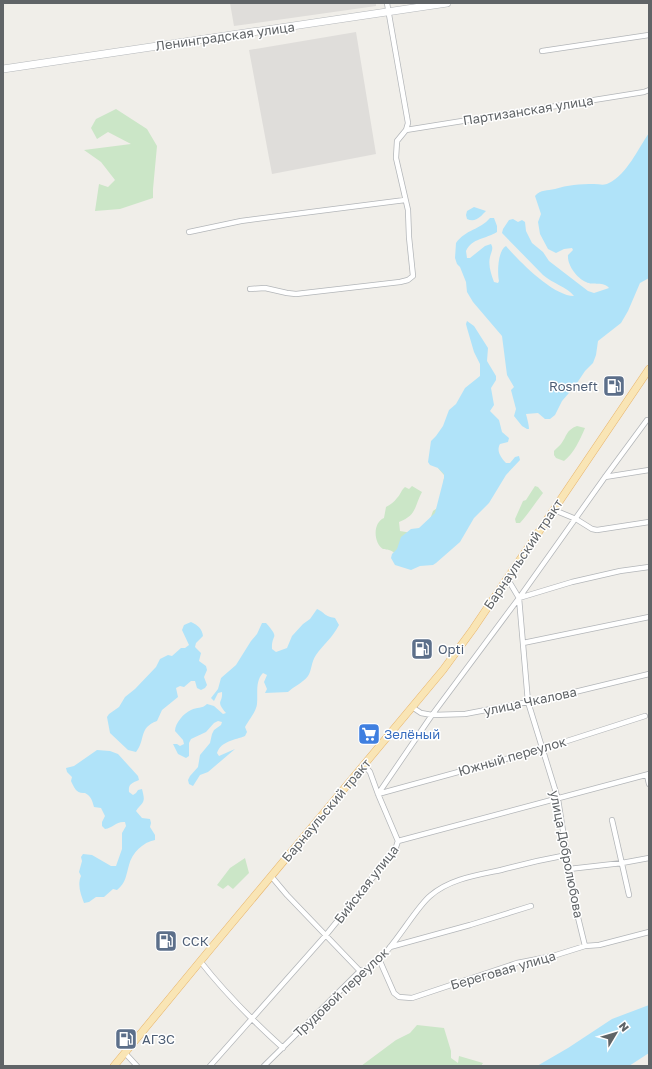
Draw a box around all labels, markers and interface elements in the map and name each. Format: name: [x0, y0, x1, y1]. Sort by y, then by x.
street label: Ленинградская улица: [154, 18, 296, 54]
street label: Партизанская улица: [462, 92, 594, 128]
fuel station icon: Rosneft: [601, 373, 627, 399]
place label: Rosneft: [549, 378, 598, 394]
street label: Барнаульский тракт: [480, 495, 566, 612]
fuel station icon: Opti: [409, 636, 435, 662]
place label: Opti: [438, 641, 464, 657]
street label: улица Чкалова: [482, 683, 578, 719]
supermarket icon: Зелёный: [356, 721, 382, 747]
place label: Зелёный: [384, 726, 440, 742]
street label: Южный переулок: [456, 733, 568, 779]
street label: Барнаульский тракт: [278, 755, 374, 865]
street label: улица Добролюбова: [547, 789, 587, 919]
street label: Бийская улица: [330, 842, 402, 926]
fuel station icon: ССК: [153, 928, 179, 954]
place label: ССК: [182, 933, 209, 949]
street label: Трудовой переулок: [290, 944, 392, 1040]
street label: Береговая улица: [448, 947, 558, 993]
north arrow: [596, 1013, 636, 1053]
text: N: [617, 1019, 632, 1034]
fuel station icon: АГЗС: [113, 1026, 139, 1052]
place label: АГЗС: [142, 1031, 175, 1047]

